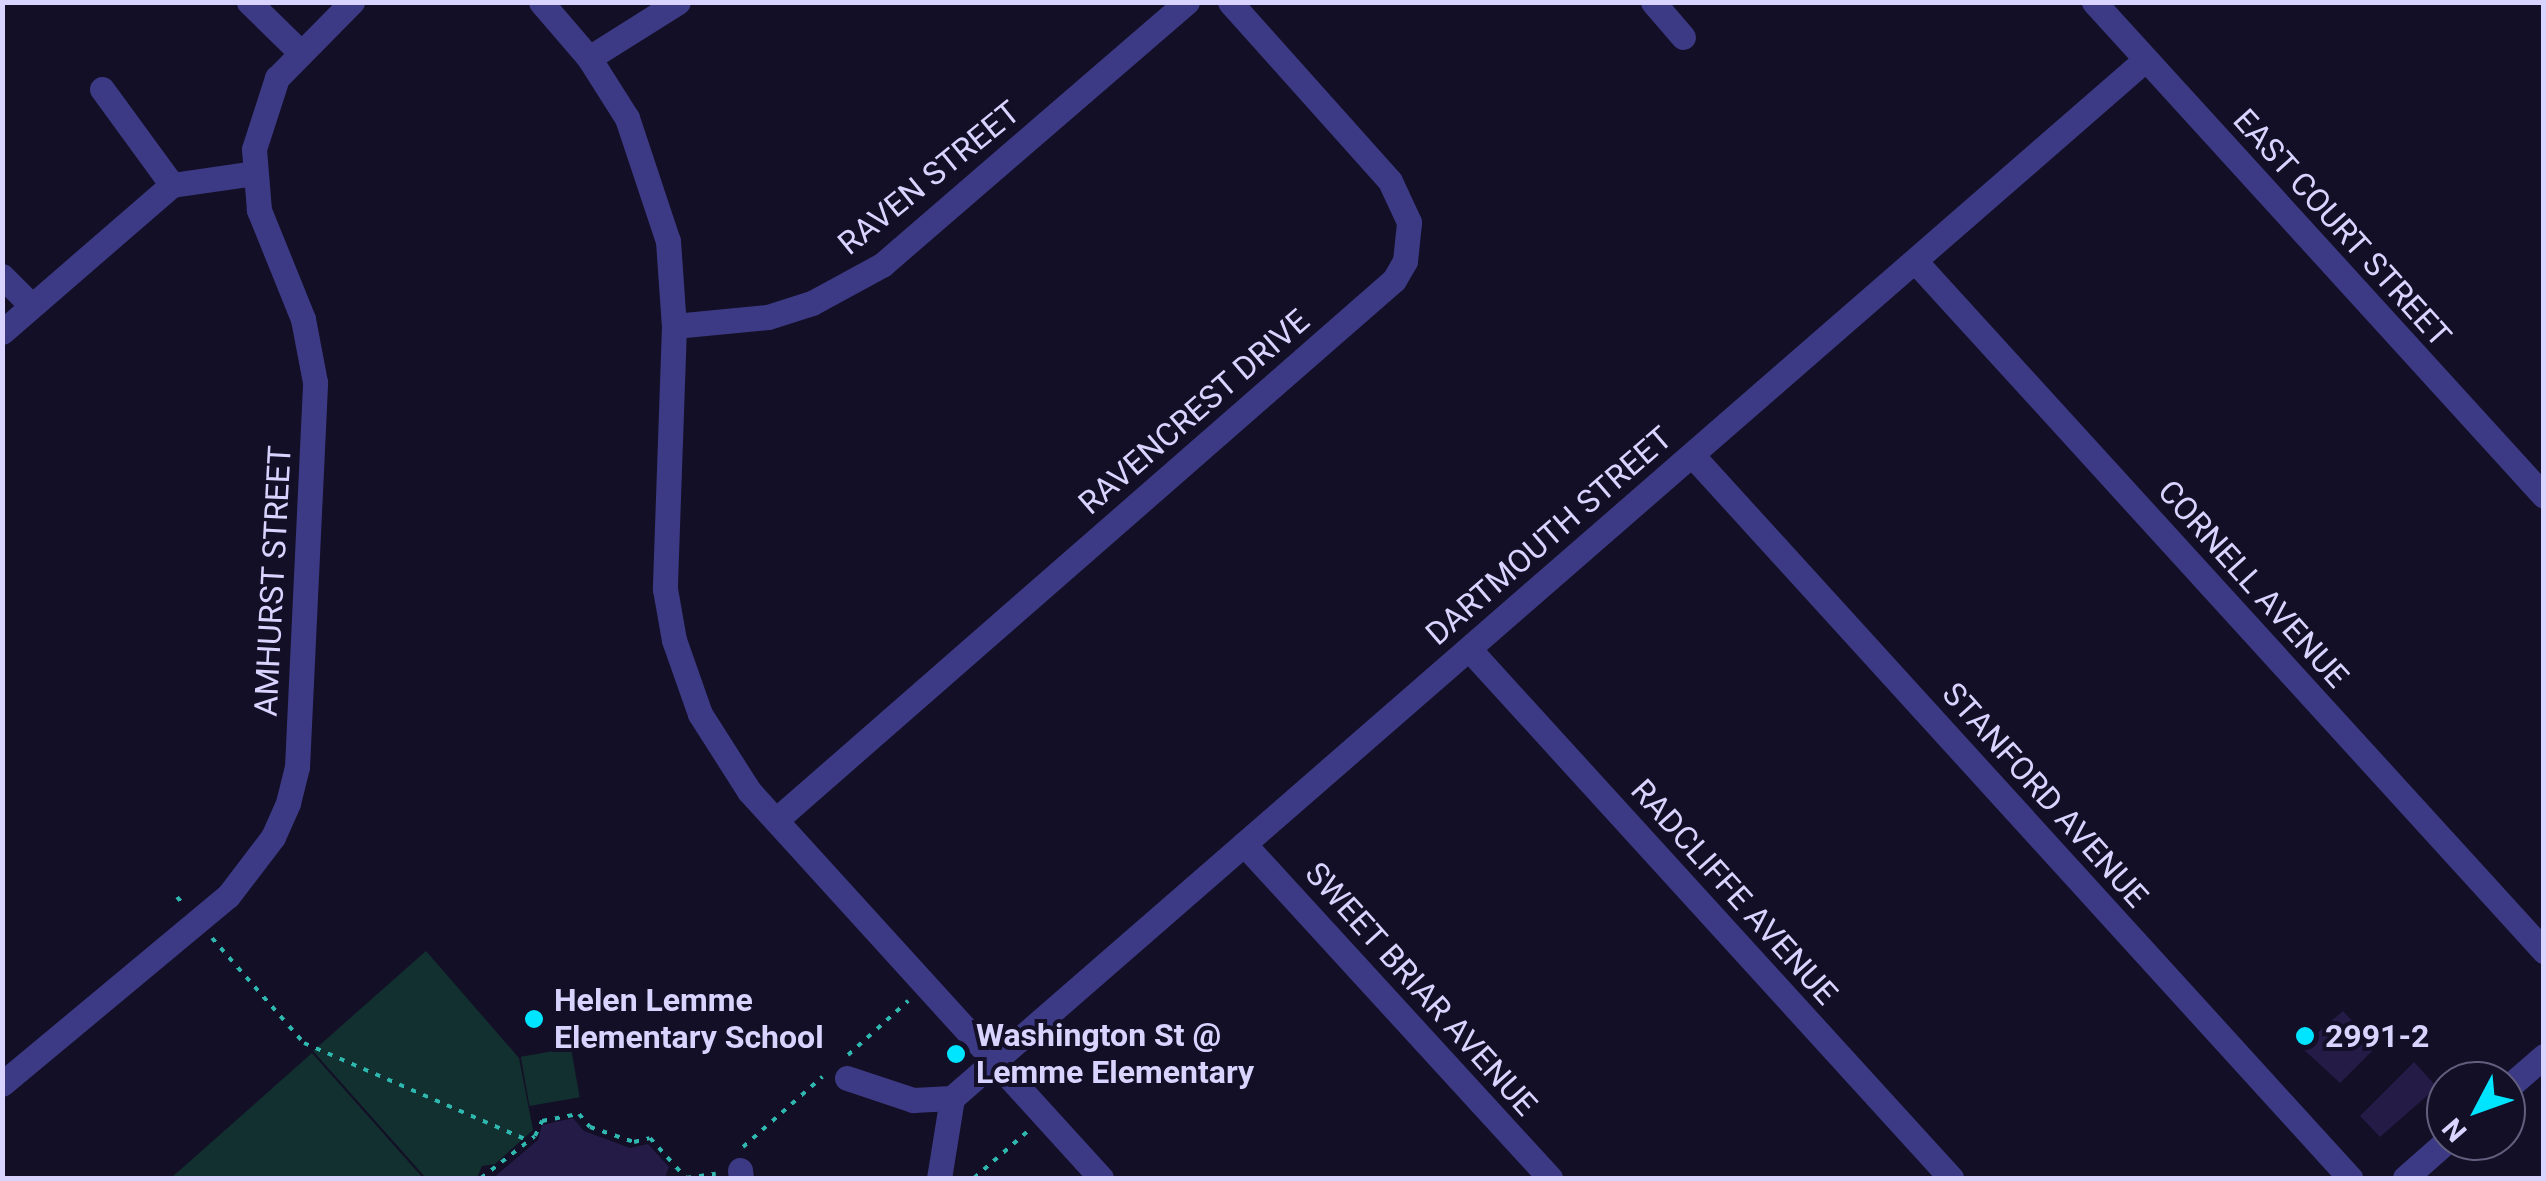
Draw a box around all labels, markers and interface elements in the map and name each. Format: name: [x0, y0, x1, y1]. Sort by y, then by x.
street label: RAVEN STREET: [831, 93, 1027, 263]
street label: EAST COURT STREET: [2225, 101, 2459, 355]
street label: RAVENCREST DRIVE: [1071, 301, 1317, 523]
street label: DARTMOUTH STREET: [1418, 419, 1680, 653]
street label: AMHURST STREET: [247, 444, 299, 718]
street label: CORNELL AVENUE: [2150, 472, 2356, 696]
street label: STANFORD AVENUE: [1934, 675, 2156, 915]
street label: RADCLIFFE AVENUE: [1623, 772, 1845, 1012]
street label: SWEET BRIAR AVENUE: [1297, 854, 1545, 1124]
place label: Helen Lemme Elementary School: [554, 982, 824, 1057]
marker: Helen Lemme Elementary School: [523, 1008, 545, 1030]
place label: Washington St @ Lemme Elementary: [976, 1017, 1254, 1092]
place label: 2991-2: [2325, 1017, 2429, 1055]
marker: 2991-2: [2294, 1025, 2316, 1047]
marker: Washington St @ Lemme Elementary: [945, 1043, 967, 1065]
north arrow: [2426, 1061, 2526, 1161]
text: N: [2436, 1111, 2473, 1148]

